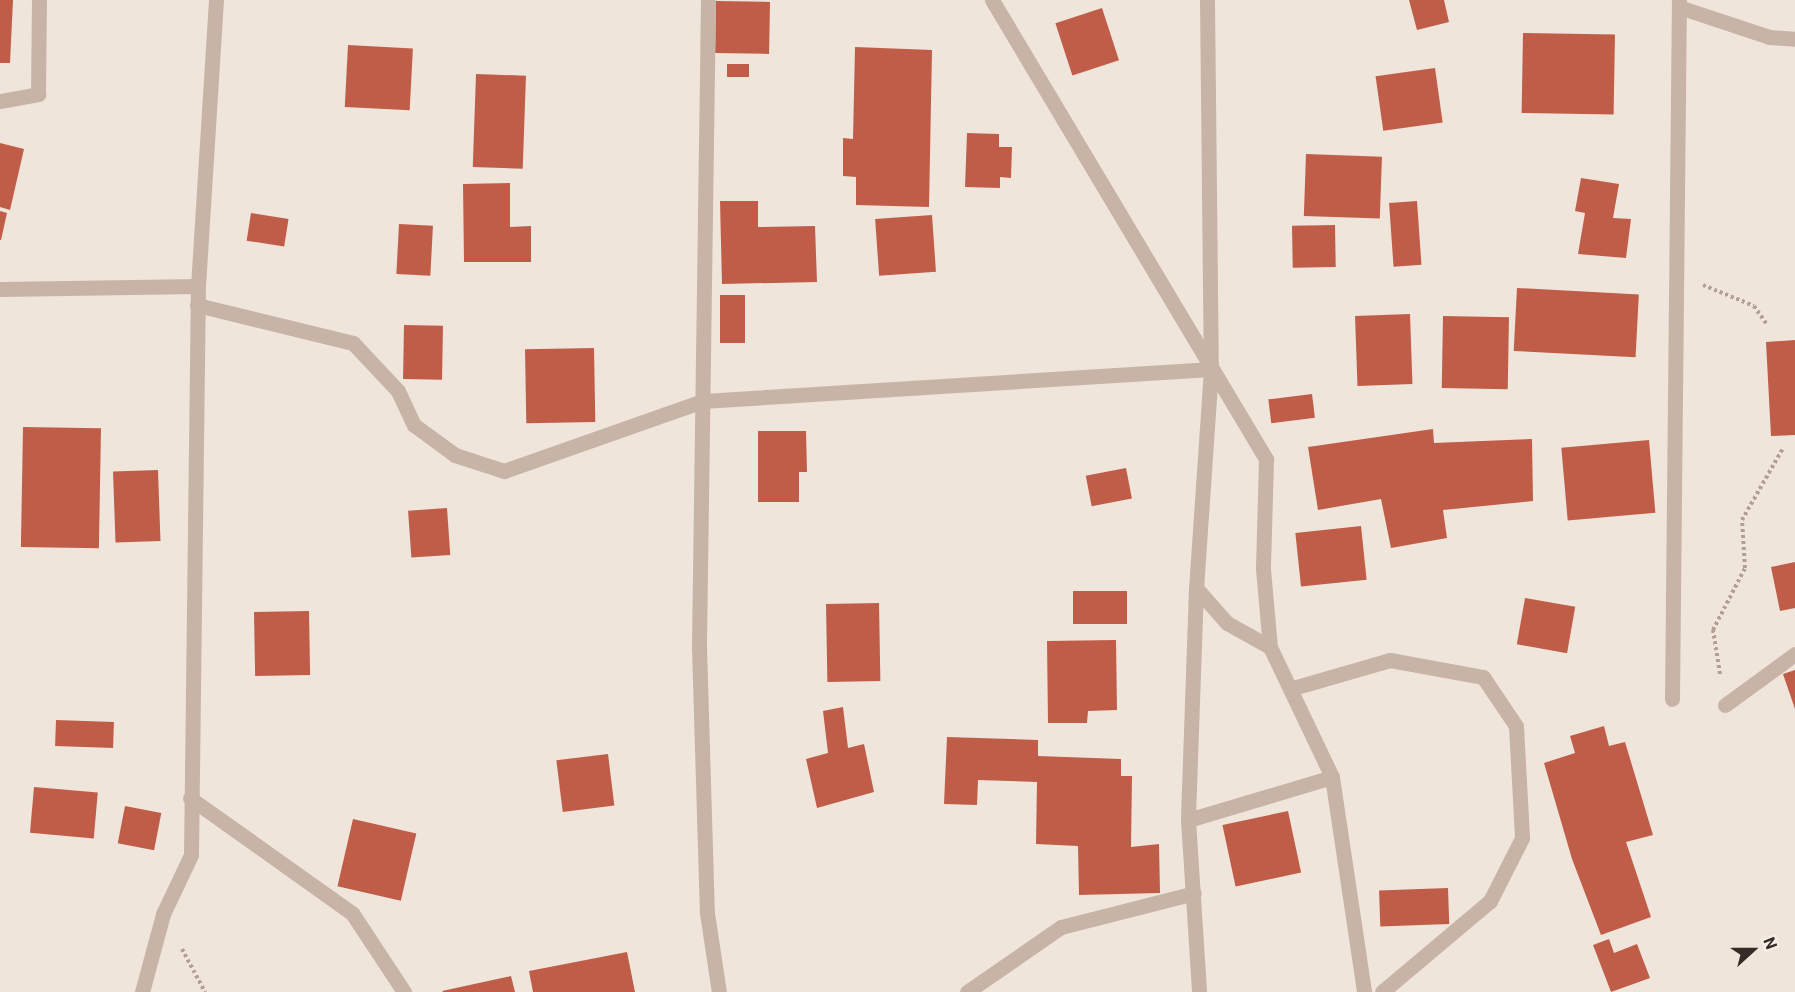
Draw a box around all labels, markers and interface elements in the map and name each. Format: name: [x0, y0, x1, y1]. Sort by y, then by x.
north arrow: [1723, 920, 1783, 980]
text: N: [1759, 935, 1781, 952]

